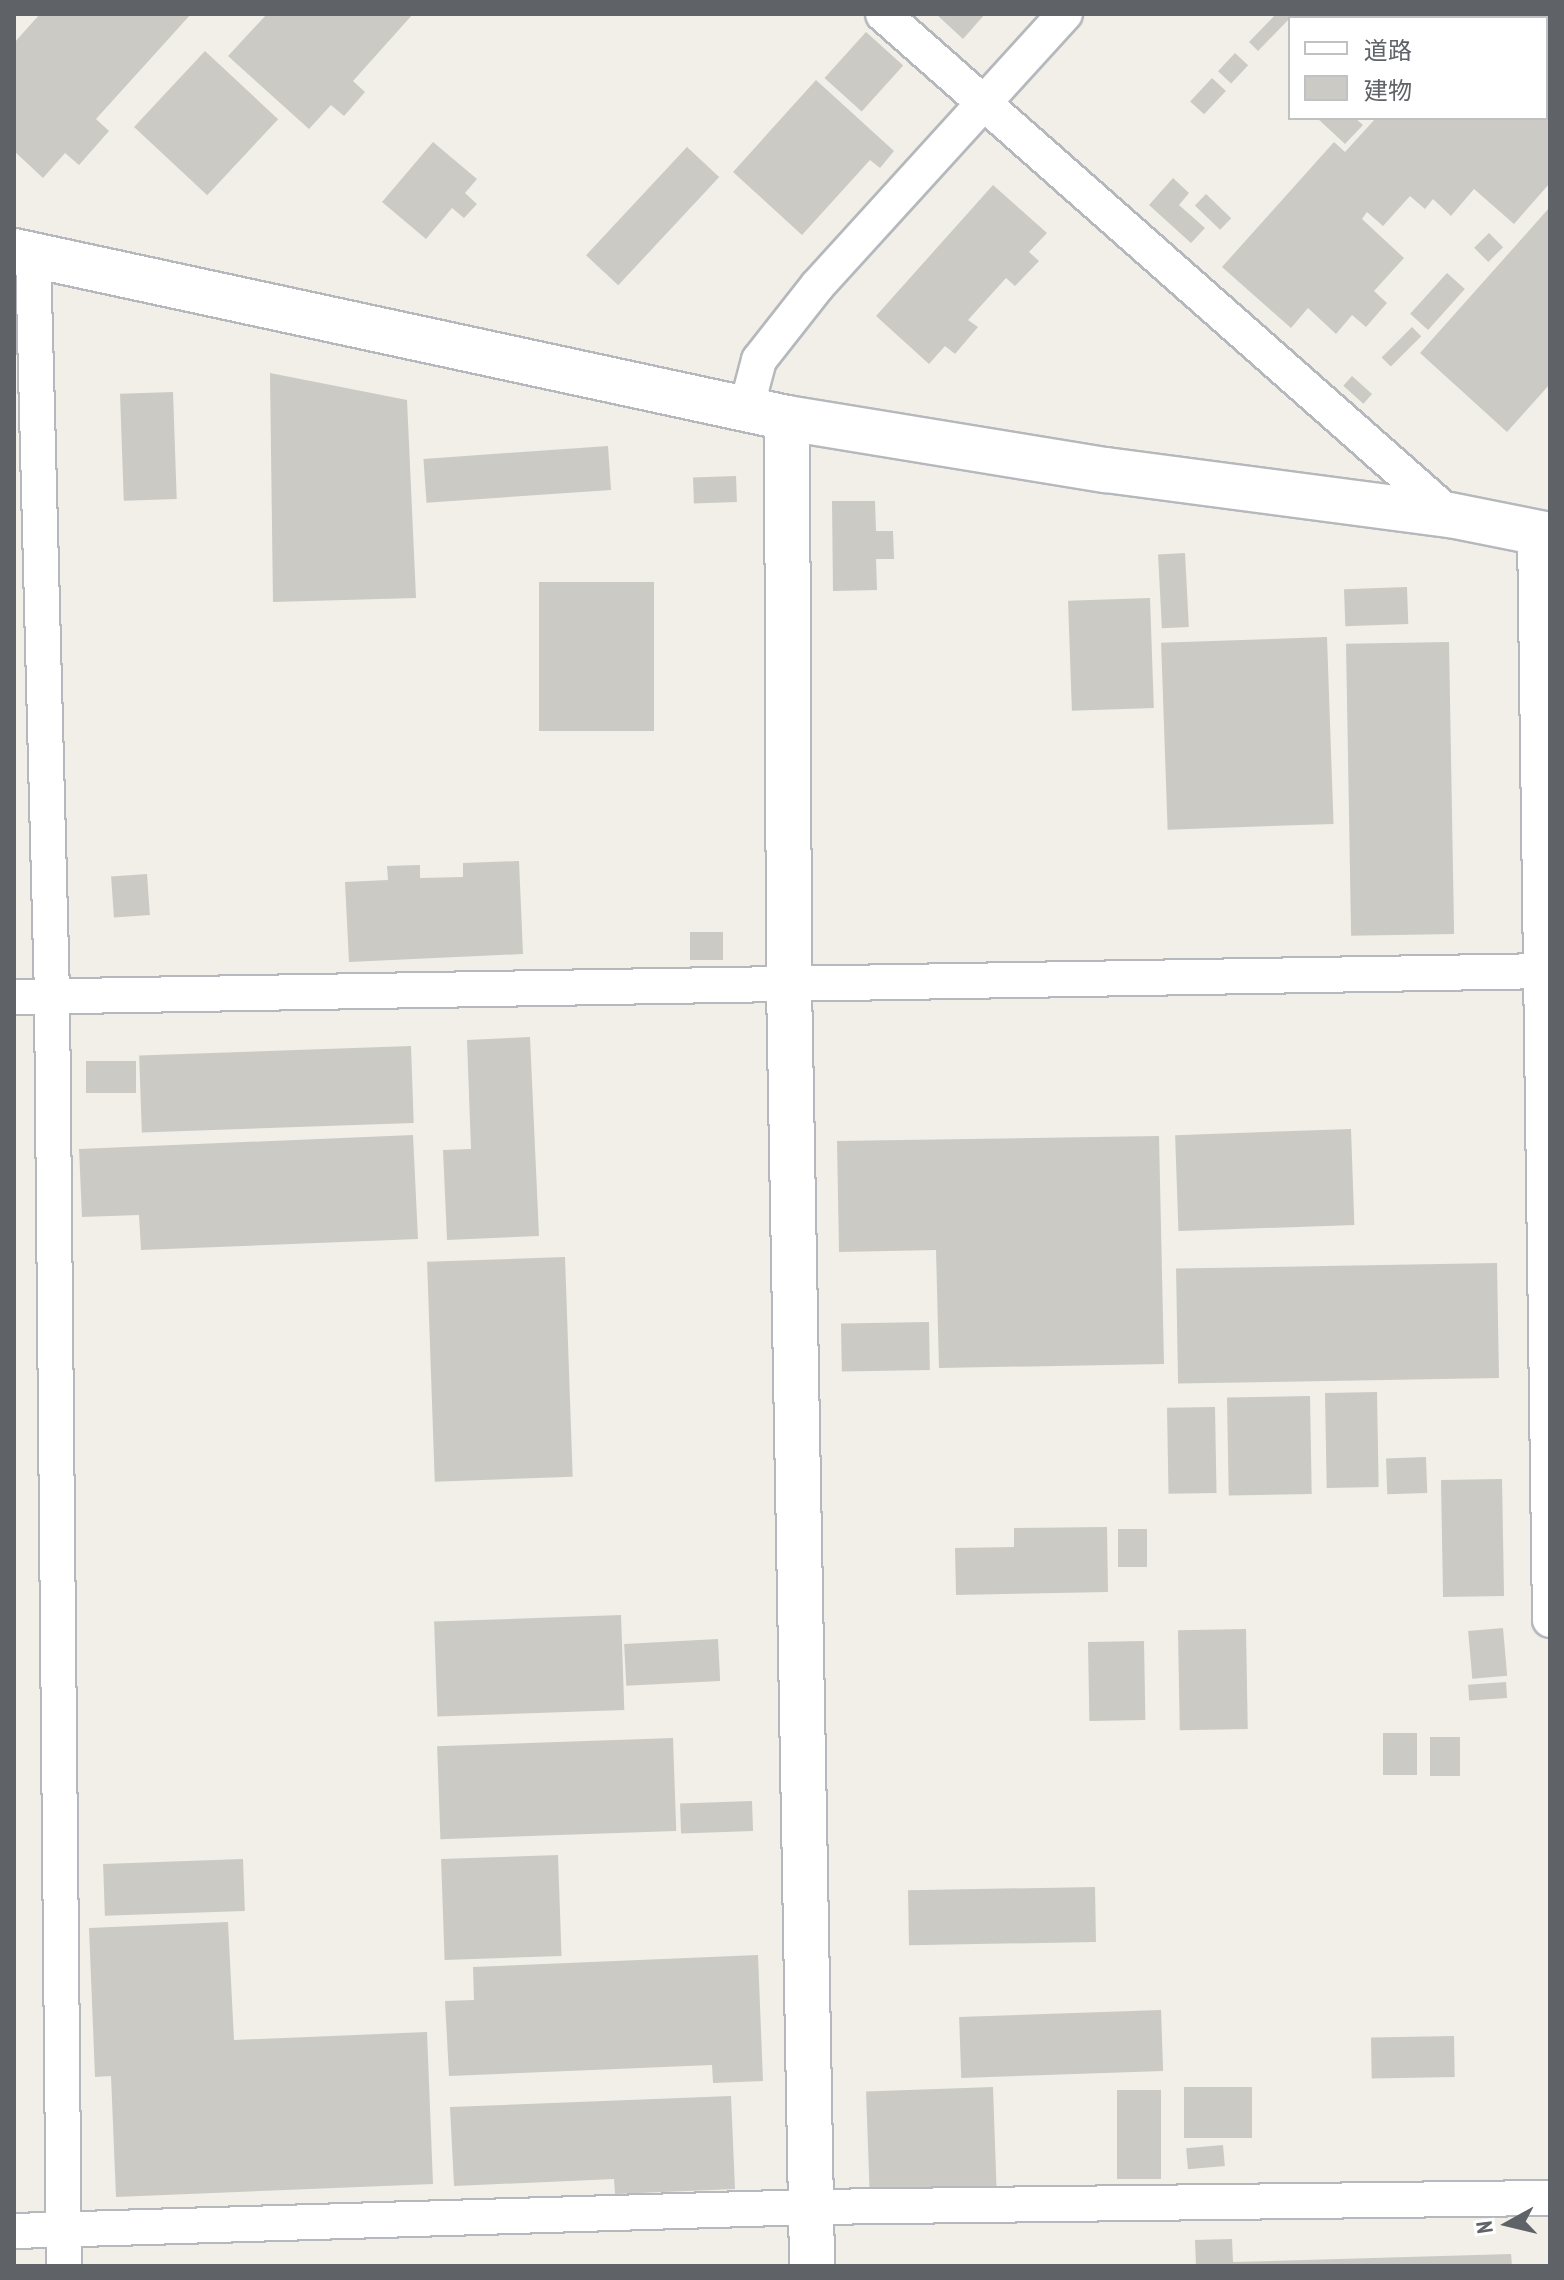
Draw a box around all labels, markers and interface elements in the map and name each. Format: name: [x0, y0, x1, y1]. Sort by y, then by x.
legend: [1288, 16, 1548, 120]
text: 道路: [1364, 35, 1412, 66]
text: 建物: [1364, 75, 1412, 106]
north arrow: [1468, 2184, 1548, 2264]
text: N: [1470, 2220, 1499, 2235]

